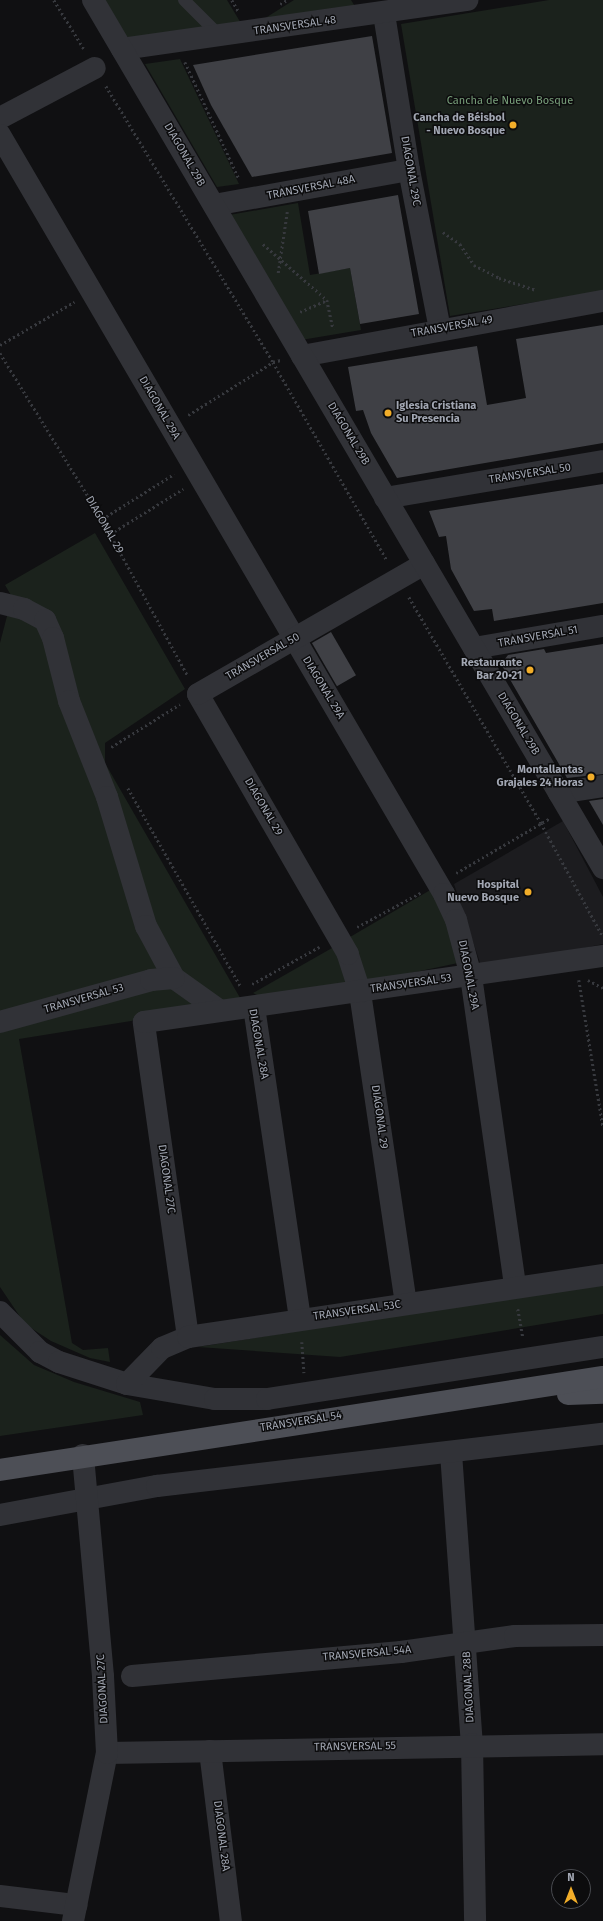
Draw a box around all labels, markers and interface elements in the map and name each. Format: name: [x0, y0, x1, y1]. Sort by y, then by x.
street label: TRANSVERSAL 48: [253, 14, 337, 38]
park label: Cancha de Nuevo Bosque: [447, 94, 573, 108]
place label: Cancha de Béisbol - Nuevo Bosque: [413, 112, 505, 138]
marker: Cancha de Béisbol - Nuevo Bosque: [508, 120, 518, 130]
street label: DIAGONAL 29B: [161, 121, 207, 189]
street label: DIAGONAL 29C: [397, 135, 423, 207]
street label: TRANSVERSAL 48A: [266, 173, 356, 203]
street label: TRANSVERSAL 49: [410, 313, 494, 341]
street label: DIAGONAL 29A: [136, 374, 182, 442]
street label: DIAGONAL 29B: [324, 400, 372, 468]
place label: Iglesia Cristiana Su Presencia: [396, 400, 476, 426]
marker: Iglesia Cristiana Su Presencia: [383, 408, 393, 418]
street label: TRANSVERSAL 50: [488, 461, 572, 487]
street label: DIAGONAL 29: [82, 494, 126, 556]
street label: TRANSVERSAL 51: [497, 623, 579, 651]
street label: TRANSVERSAL 50: [224, 631, 302, 683]
street label: DIAGONAL 29A: [299, 654, 347, 722]
place label: Restaurante Bar 20•21: [461, 657, 522, 683]
marker: Restaurante Bar 20•21: [525, 665, 535, 675]
street label: DIAGONAL 29B: [494, 690, 542, 758]
place label: Montallantas Grajales 24 Horas: [497, 764, 583, 790]
marker: Montallantas Grajales 24 Horas: [586, 772, 596, 782]
street label: DIAGONAL 29: [241, 776, 285, 838]
place label: Hospital Nuevo Bosque: [447, 879, 519, 905]
marker: Hospital Nuevo Bosque: [522, 886, 534, 898]
street label: DIAGONAL 29A: [455, 939, 481, 1011]
street label: TRANSVERSAL 53: [369, 972, 453, 996]
street label: TRANSVERSAL 53: [43, 981, 125, 1017]
street label: DIAGONAL 28A: [245, 1008, 271, 1080]
street label: DIAGONAL 29: [368, 1084, 390, 1150]
street label: DIAGONAL 27C: [155, 1144, 177, 1214]
street label: TRANSVERSAL 53C: [312, 1298, 402, 1324]
street label: TRANSVERSAL 54: [259, 1409, 343, 1435]
street label: TRANSVERSAL 54A: [322, 1644, 412, 1664]
street label: DIAGONAL 28B: [461, 1651, 477, 1723]
street label: DIAGONAL 27C: [95, 1654, 111, 1724]
street label: TRANSVERSAL 55: [314, 1740, 396, 1754]
street label: DIAGONAL 28A: [210, 1800, 232, 1872]
north arrow: [551, 1869, 591, 1909]
text: N: [567, 1871, 575, 1884]

